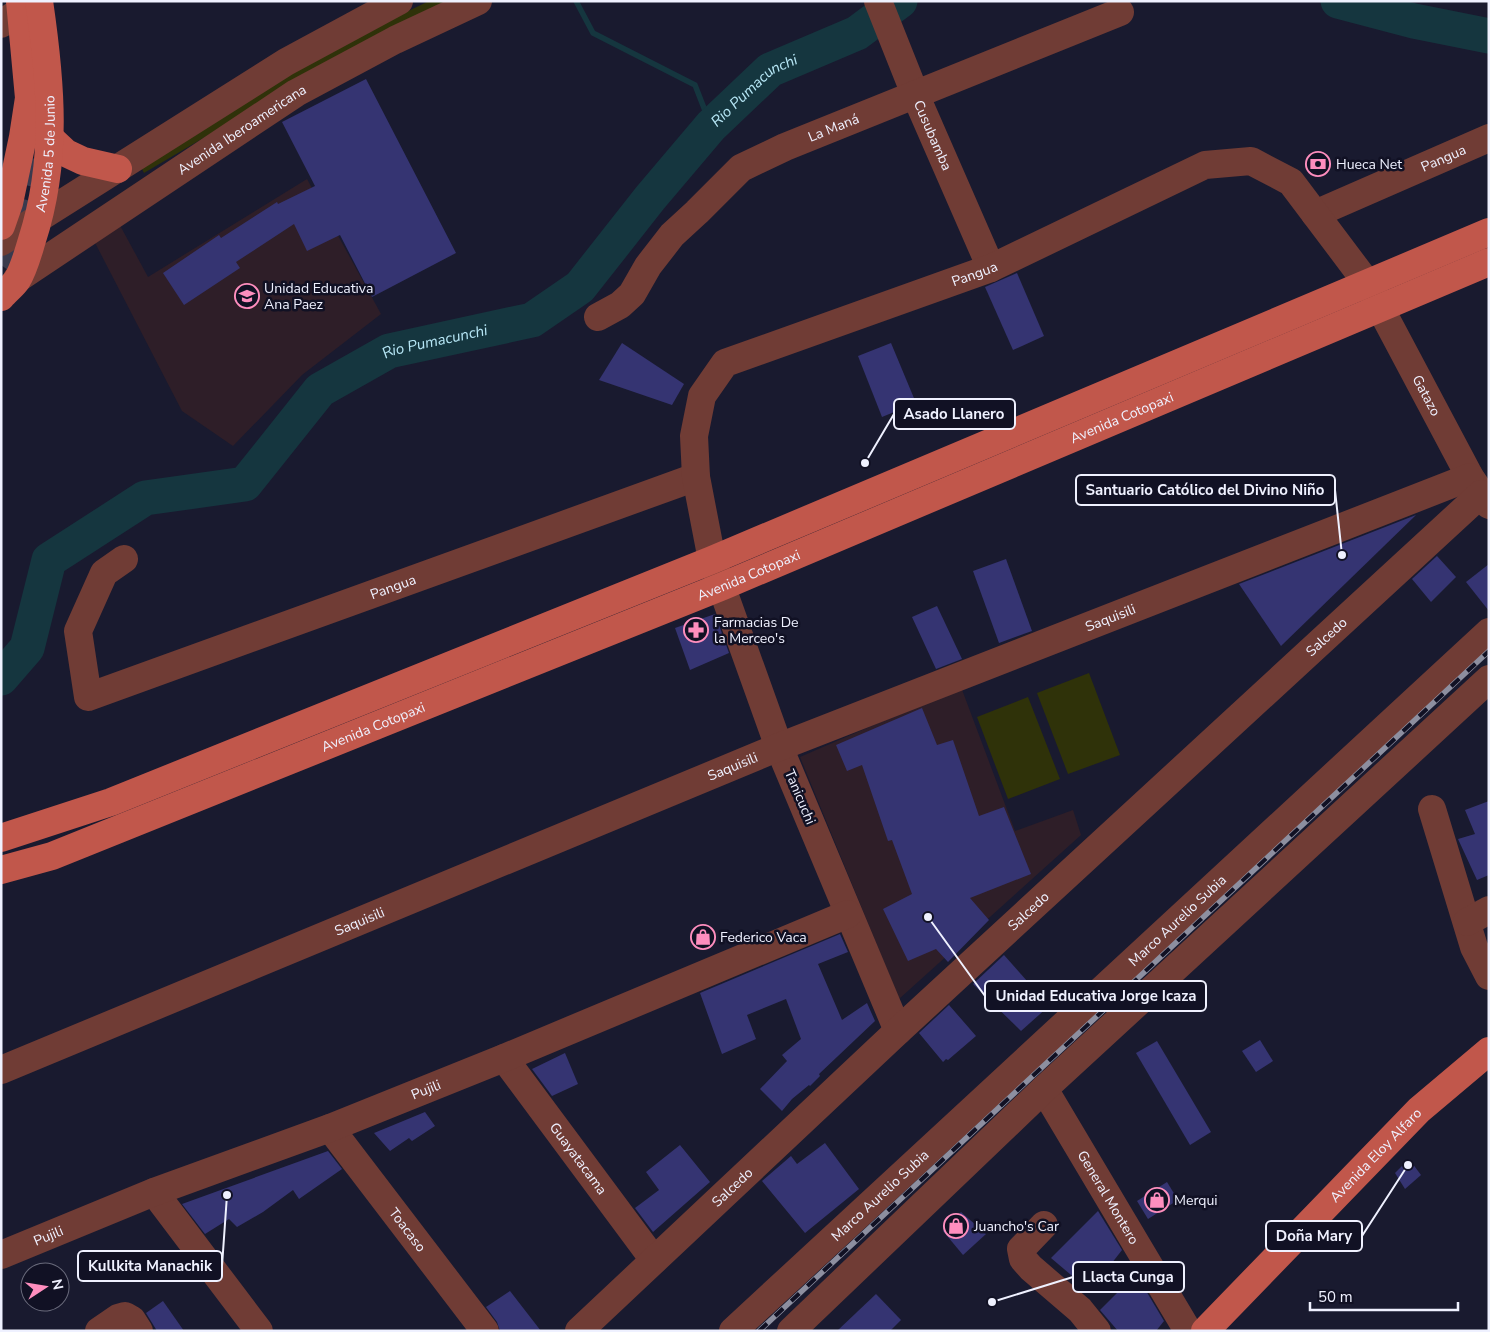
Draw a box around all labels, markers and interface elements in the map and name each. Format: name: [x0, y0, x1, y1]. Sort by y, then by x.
water label: Rio Pumacunchi: [706, 49, 801, 131]
street label: Avenida Iberoamericana: [174, 80, 310, 179]
street label: Avenida 5 de Junio: [31, 95, 59, 214]
street label: Cusubamba: [909, 97, 957, 173]
street label: La Maná: [805, 109, 862, 146]
street label: Pangua: [1418, 140, 1469, 176]
bank icon: Hueca Net: [1305, 151, 1331, 177]
place label: Hueca Net: [1336, 155, 1402, 174]
street label: Pangua: [949, 257, 1001, 291]
place label: Unidad Educativa Ana Paez: [264, 279, 373, 314]
school or university icon: Unidad Educativa Ana Paez: [234, 283, 260, 309]
water label: Rio Pumacunchi: [378, 320, 490, 363]
street label: Gatazo: [1408, 371, 1445, 419]
street label: Avenida Cotopaxi: [1067, 387, 1176, 448]
callout: Asado Llanero: [894, 399, 1015, 429]
text: Asado Llanero: [904, 404, 1005, 424]
callout: Santuario Católico del Divino Niño: [1076, 475, 1335, 505]
text: Santuario Católico del Divino Niño: [1085, 480, 1325, 500]
street label: Avenida Cotopaxi: [694, 545, 803, 605]
street label: Pangua: [367, 570, 418, 604]
street label: Saquisili: [1082, 599, 1138, 636]
place label: Farmacias De la Merceo's: [714, 613, 799, 648]
street label: Salcedo: [1301, 613, 1351, 661]
pharmacy icon: Farmacias De la Merceo's: [683, 617, 709, 643]
street label: Avenida Cotopaxi: [318, 697, 428, 756]
street label: Saquisili: [704, 747, 760, 785]
street label: Tanicuchi: [780, 767, 820, 827]
street label: Marco Aurelio Subia: [1124, 870, 1230, 970]
street label: Salcedo: [1003, 887, 1053, 935]
street label: Saquisili: [331, 902, 387, 940]
shop icon: Federico Vaca: [690, 924, 716, 950]
place label: Federico Vaca: [720, 928, 807, 947]
callout: Unidad Educativa Jorge Icaza: [985, 981, 1206, 1011]
text: Unidad Educativa Jorge Icaza: [995, 986, 1197, 1006]
street label: Pujili: [408, 1075, 444, 1104]
street label: Avenida Eloy Alfaro: [1325, 1103, 1426, 1206]
street label: Guayatacama: [545, 1118, 612, 1198]
street label: Marco Aurelio Subia: [827, 1145, 933, 1245]
street label: General Montero: [1073, 1147, 1144, 1248]
street label: Salcedo: [707, 1163, 757, 1211]
shop icon: Merqui: [1144, 1187, 1170, 1213]
place label: Merqui: [1174, 1191, 1218, 1210]
street label: Toacaso: [385, 1204, 431, 1256]
shop icon: Juancho's Car: [943, 1213, 969, 1239]
place label: Juancho's Car: [973, 1217, 1059, 1236]
street label: Pujili: [30, 1221, 66, 1250]
callout: Doña Mary: [1266, 1221, 1362, 1251]
text: Doña Mary: [1276, 1226, 1352, 1246]
callout: Kullkita Manachik: [78, 1251, 222, 1281]
text: Kullkita Manachik: [88, 1256, 213, 1276]
north arrow: [20, 1262, 70, 1312]
callout: Llacta Cunga: [1073, 1262, 1184, 1292]
text: Llacta Cunga: [1082, 1267, 1174, 1287]
text: N: [47, 1277, 68, 1292]
scale bar: [1310, 1280, 1458, 1312]
text: 50 m: [1318, 1287, 1353, 1307]

